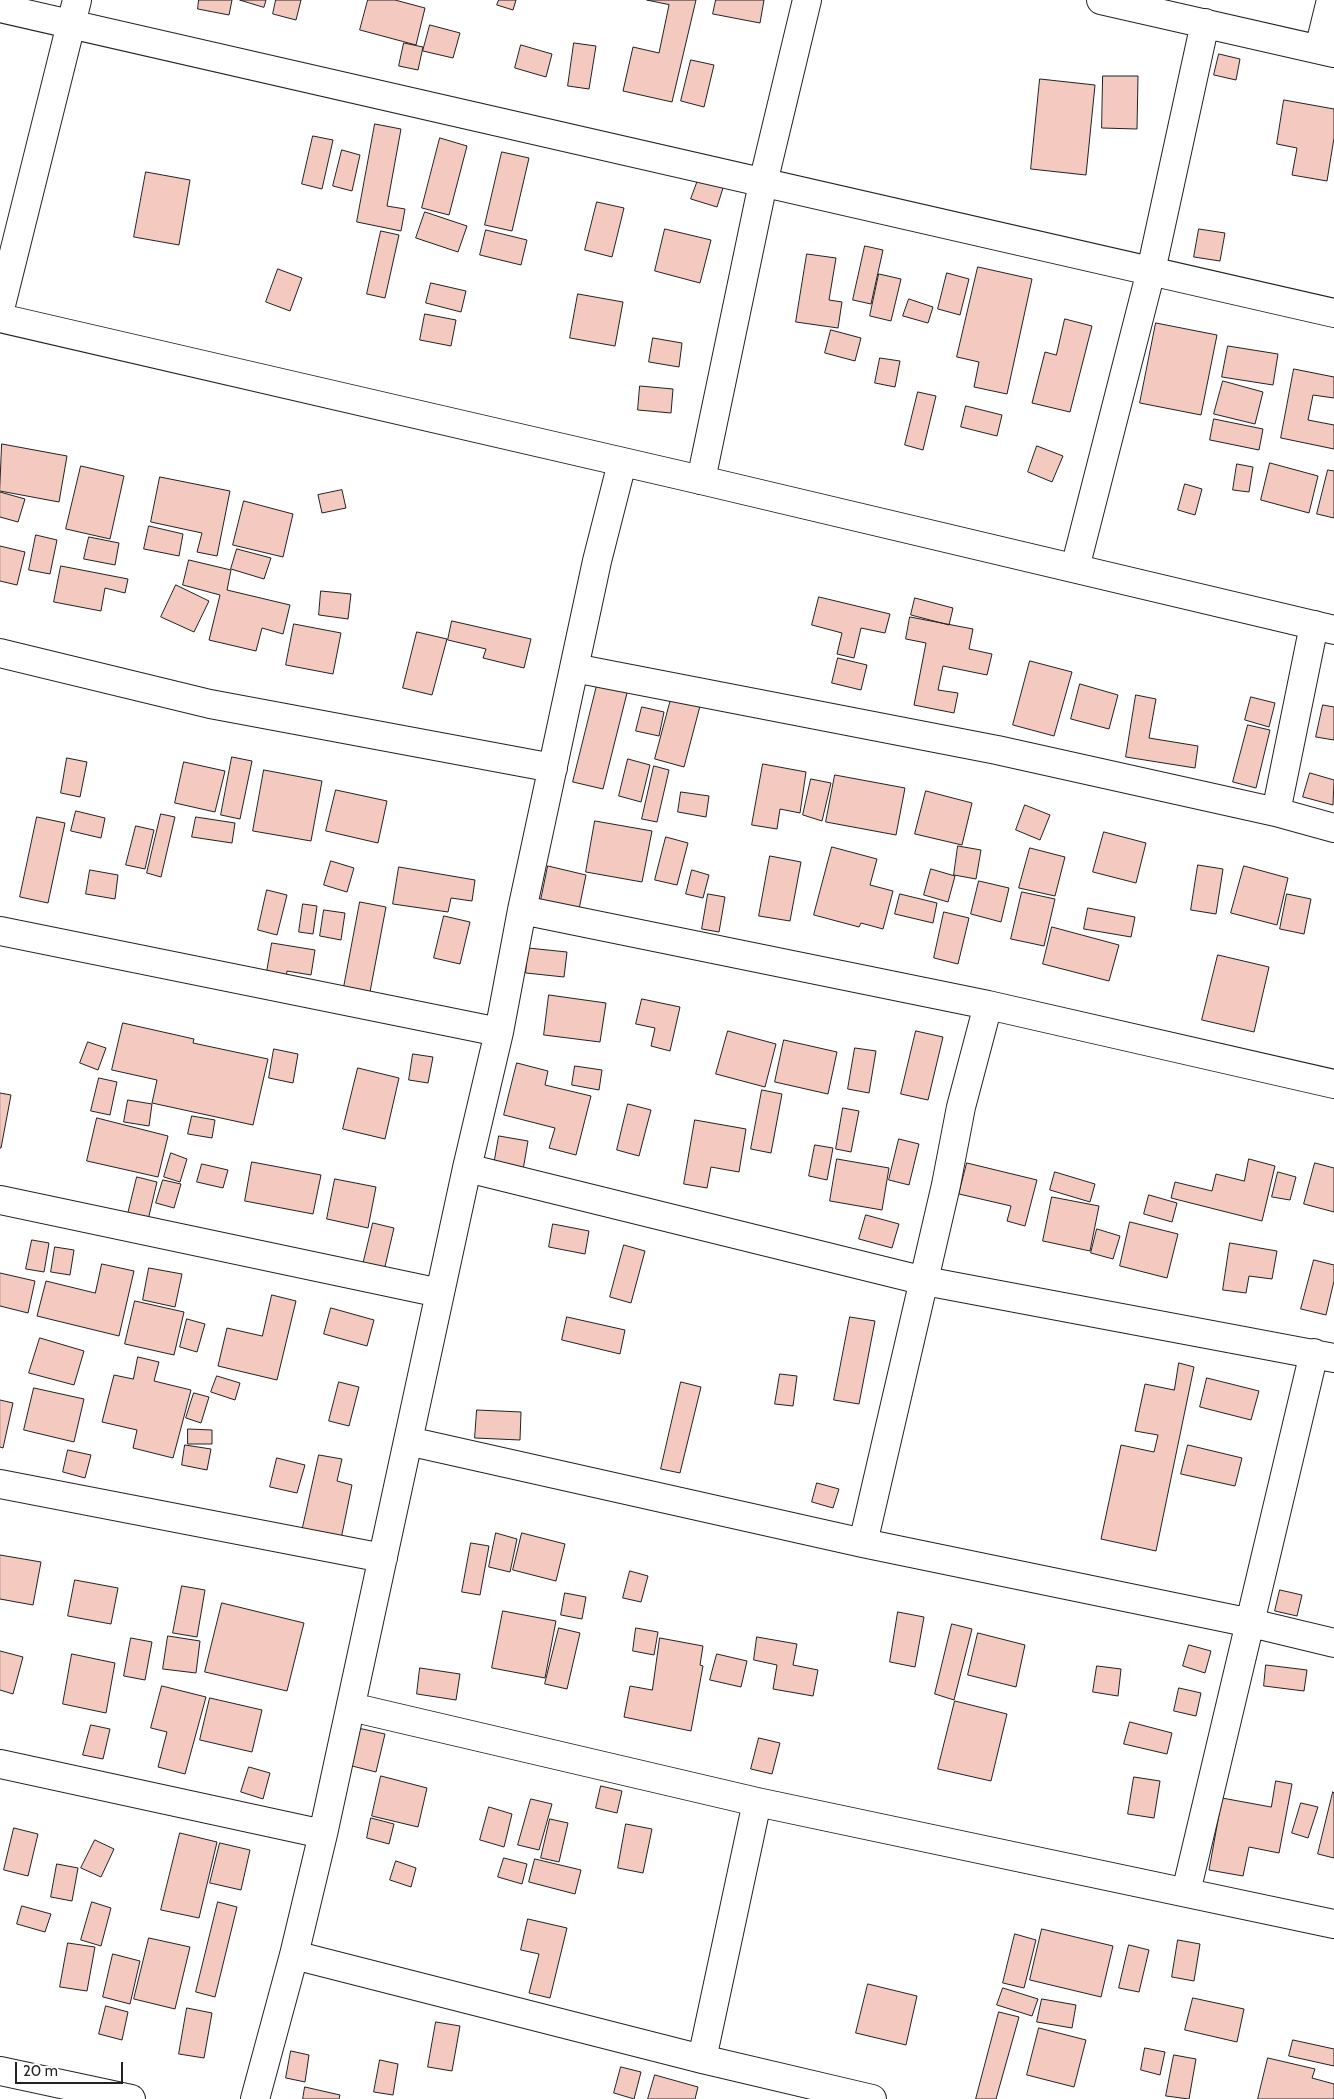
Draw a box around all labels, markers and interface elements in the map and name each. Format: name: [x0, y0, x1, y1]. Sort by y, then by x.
scale bar: [18, 2052, 125, 2084]
text: 20 m: [23, 2062, 58, 2080]

